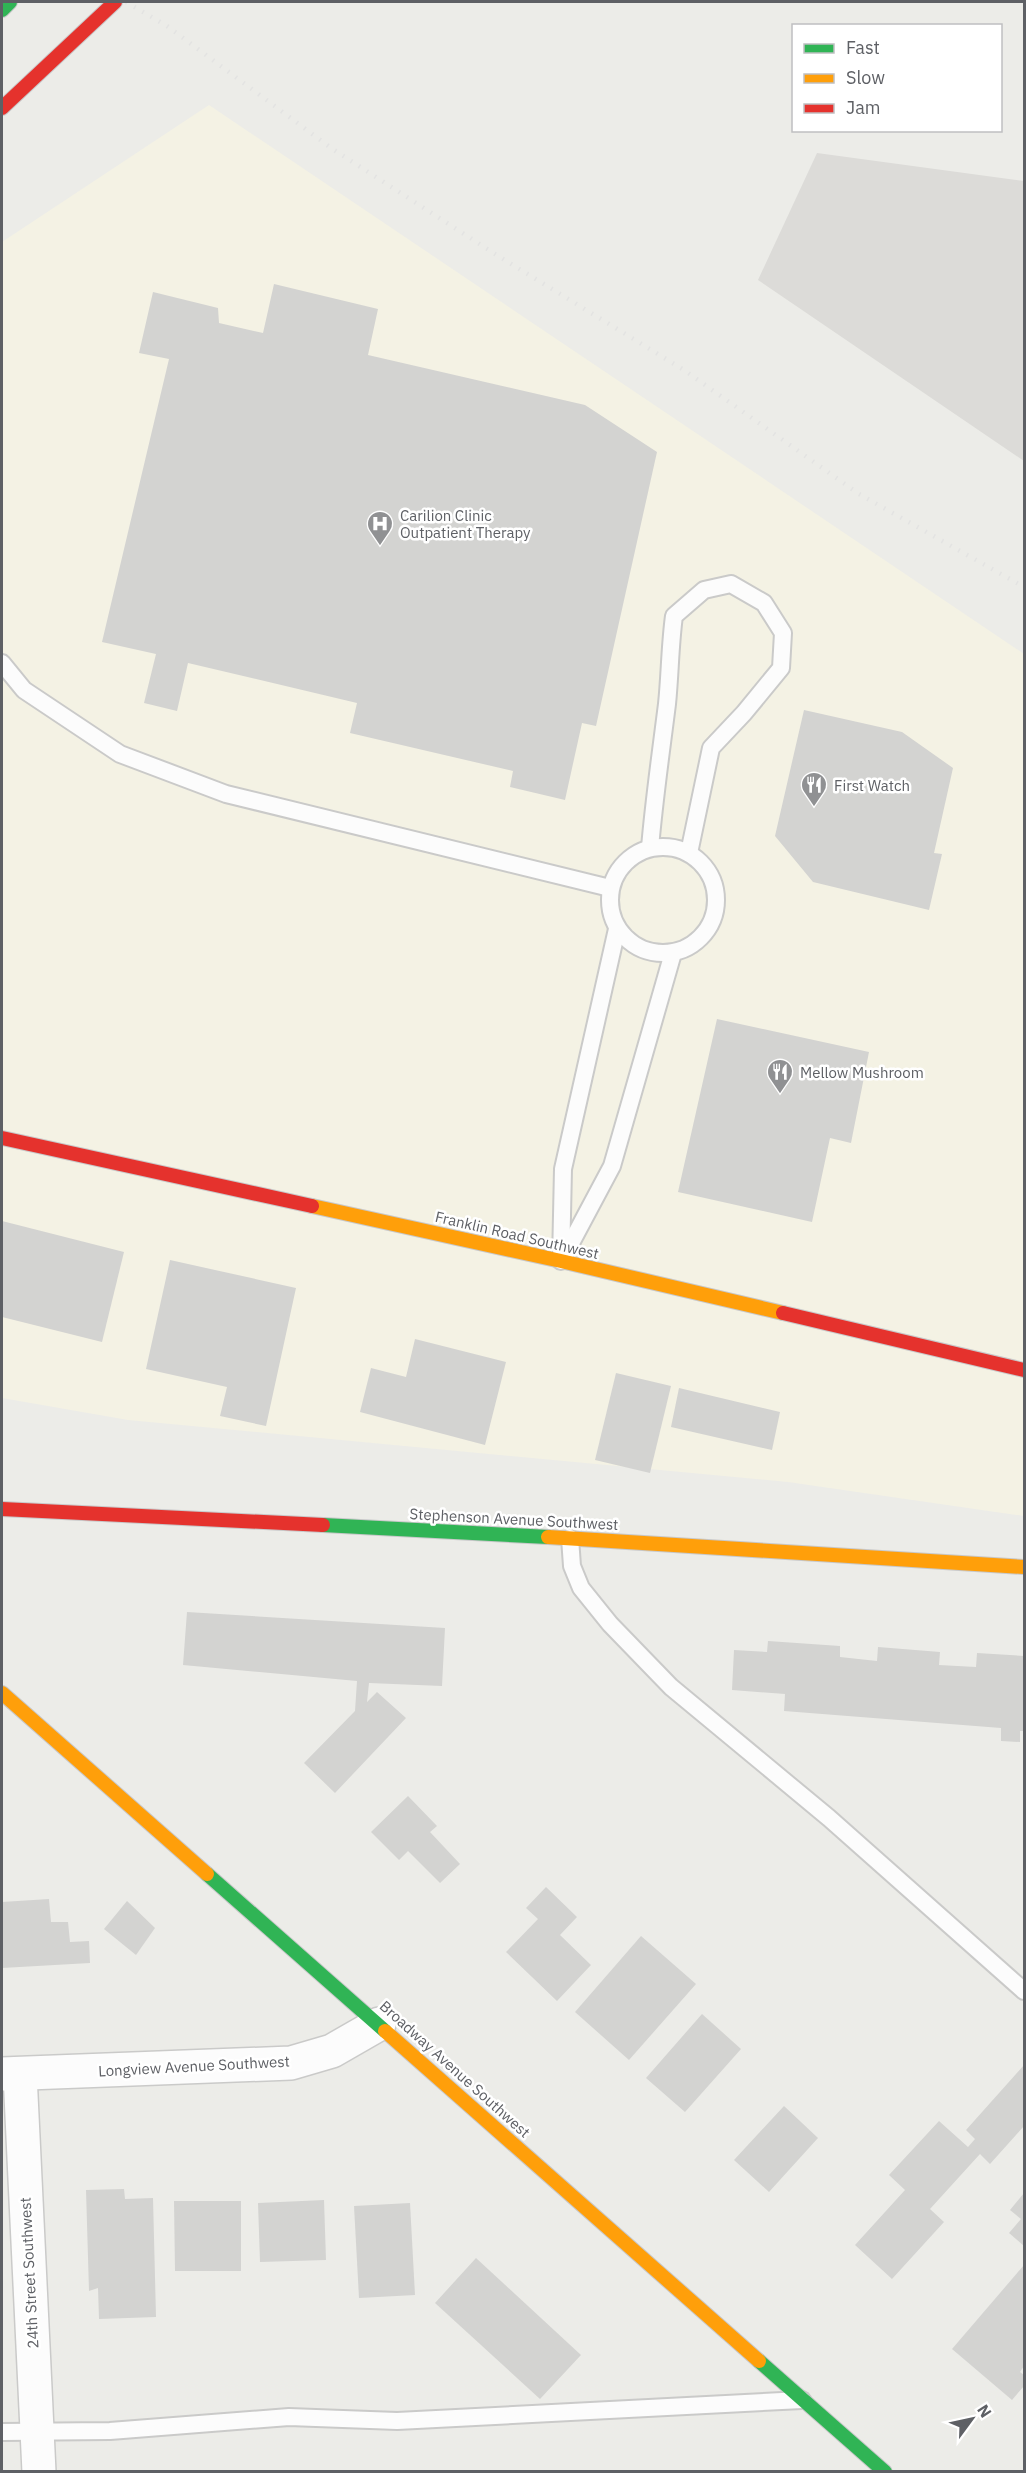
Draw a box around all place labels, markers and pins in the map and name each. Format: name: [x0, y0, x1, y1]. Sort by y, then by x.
place label: Carilion Clinic Outpatient Therapy: [400, 506, 531, 542]
hospital icon: Carilion Clinic Outpatient Therapy: [365, 509, 395, 547]
restaurant icon: First Watch: [799, 770, 829, 808]
place label: First Watch: [834, 776, 910, 795]
restaurant icon: Mellow Mushroom: [765, 1057, 795, 1095]
place label: Mellow Mushroom: [800, 1063, 924, 1082]

